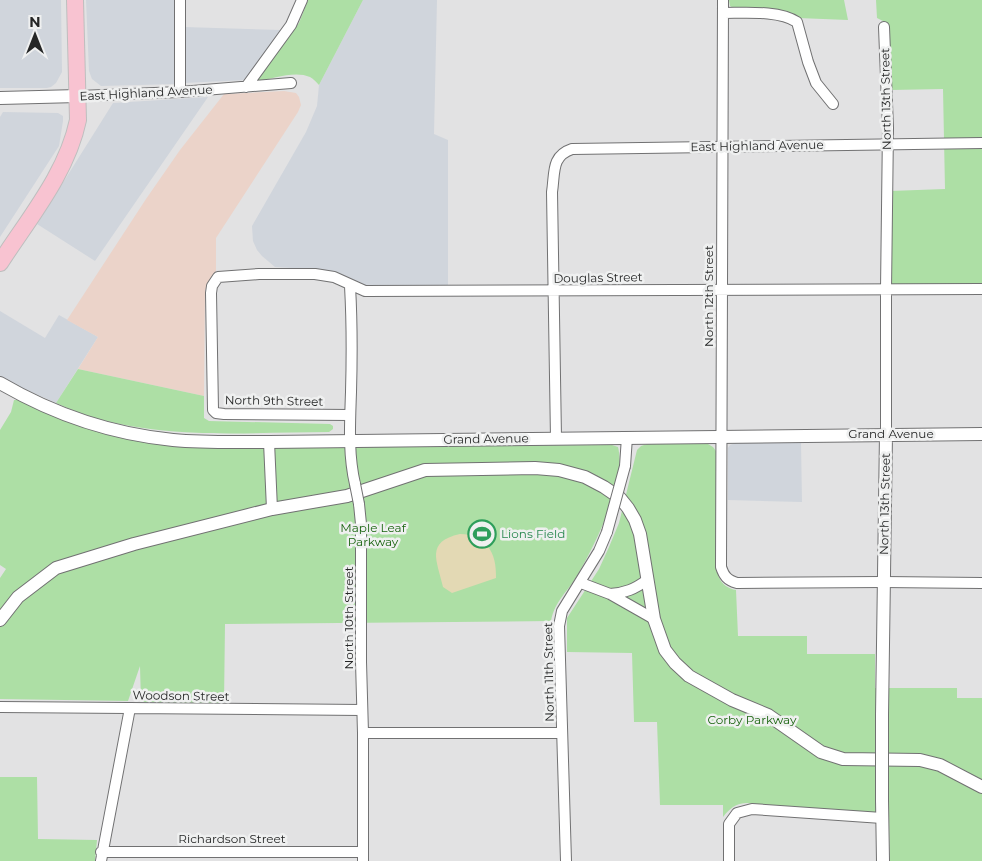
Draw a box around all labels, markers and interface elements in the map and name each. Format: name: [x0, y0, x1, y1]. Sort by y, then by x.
north arrow: [10, 10, 60, 60]
text: N: [29, 13, 41, 31]
street label: North 13th Street: [877, 48, 894, 150]
street label: East Highland Avenue: [79, 82, 213, 103]
street label: East Highland Avenue: [690, 137, 824, 154]
street label: North 12th Street: [701, 245, 716, 347]
street label: Douglas Street: [553, 269, 643, 286]
street label: North 9th Street: [225, 392, 323, 409]
street label: Grand Avenue: [848, 426, 934, 441]
street label: Grand Avenue: [443, 430, 529, 447]
street label: North 13th Street: [876, 453, 893, 555]
sports icon: Lions Field: [467, 519, 497, 549]
park label: Maple Leaf Parkway: [340, 520, 407, 549]
place label: Lions Field: [501, 526, 565, 541]
street label: North 10th Street: [341, 566, 356, 670]
street label: North 11th Street: [540, 622, 557, 722]
street label: Woodson Street: [132, 687, 230, 704]
park label: Corby Parkway: [708, 712, 797, 727]
street label: Richardson Street: [178, 831, 286, 846]

